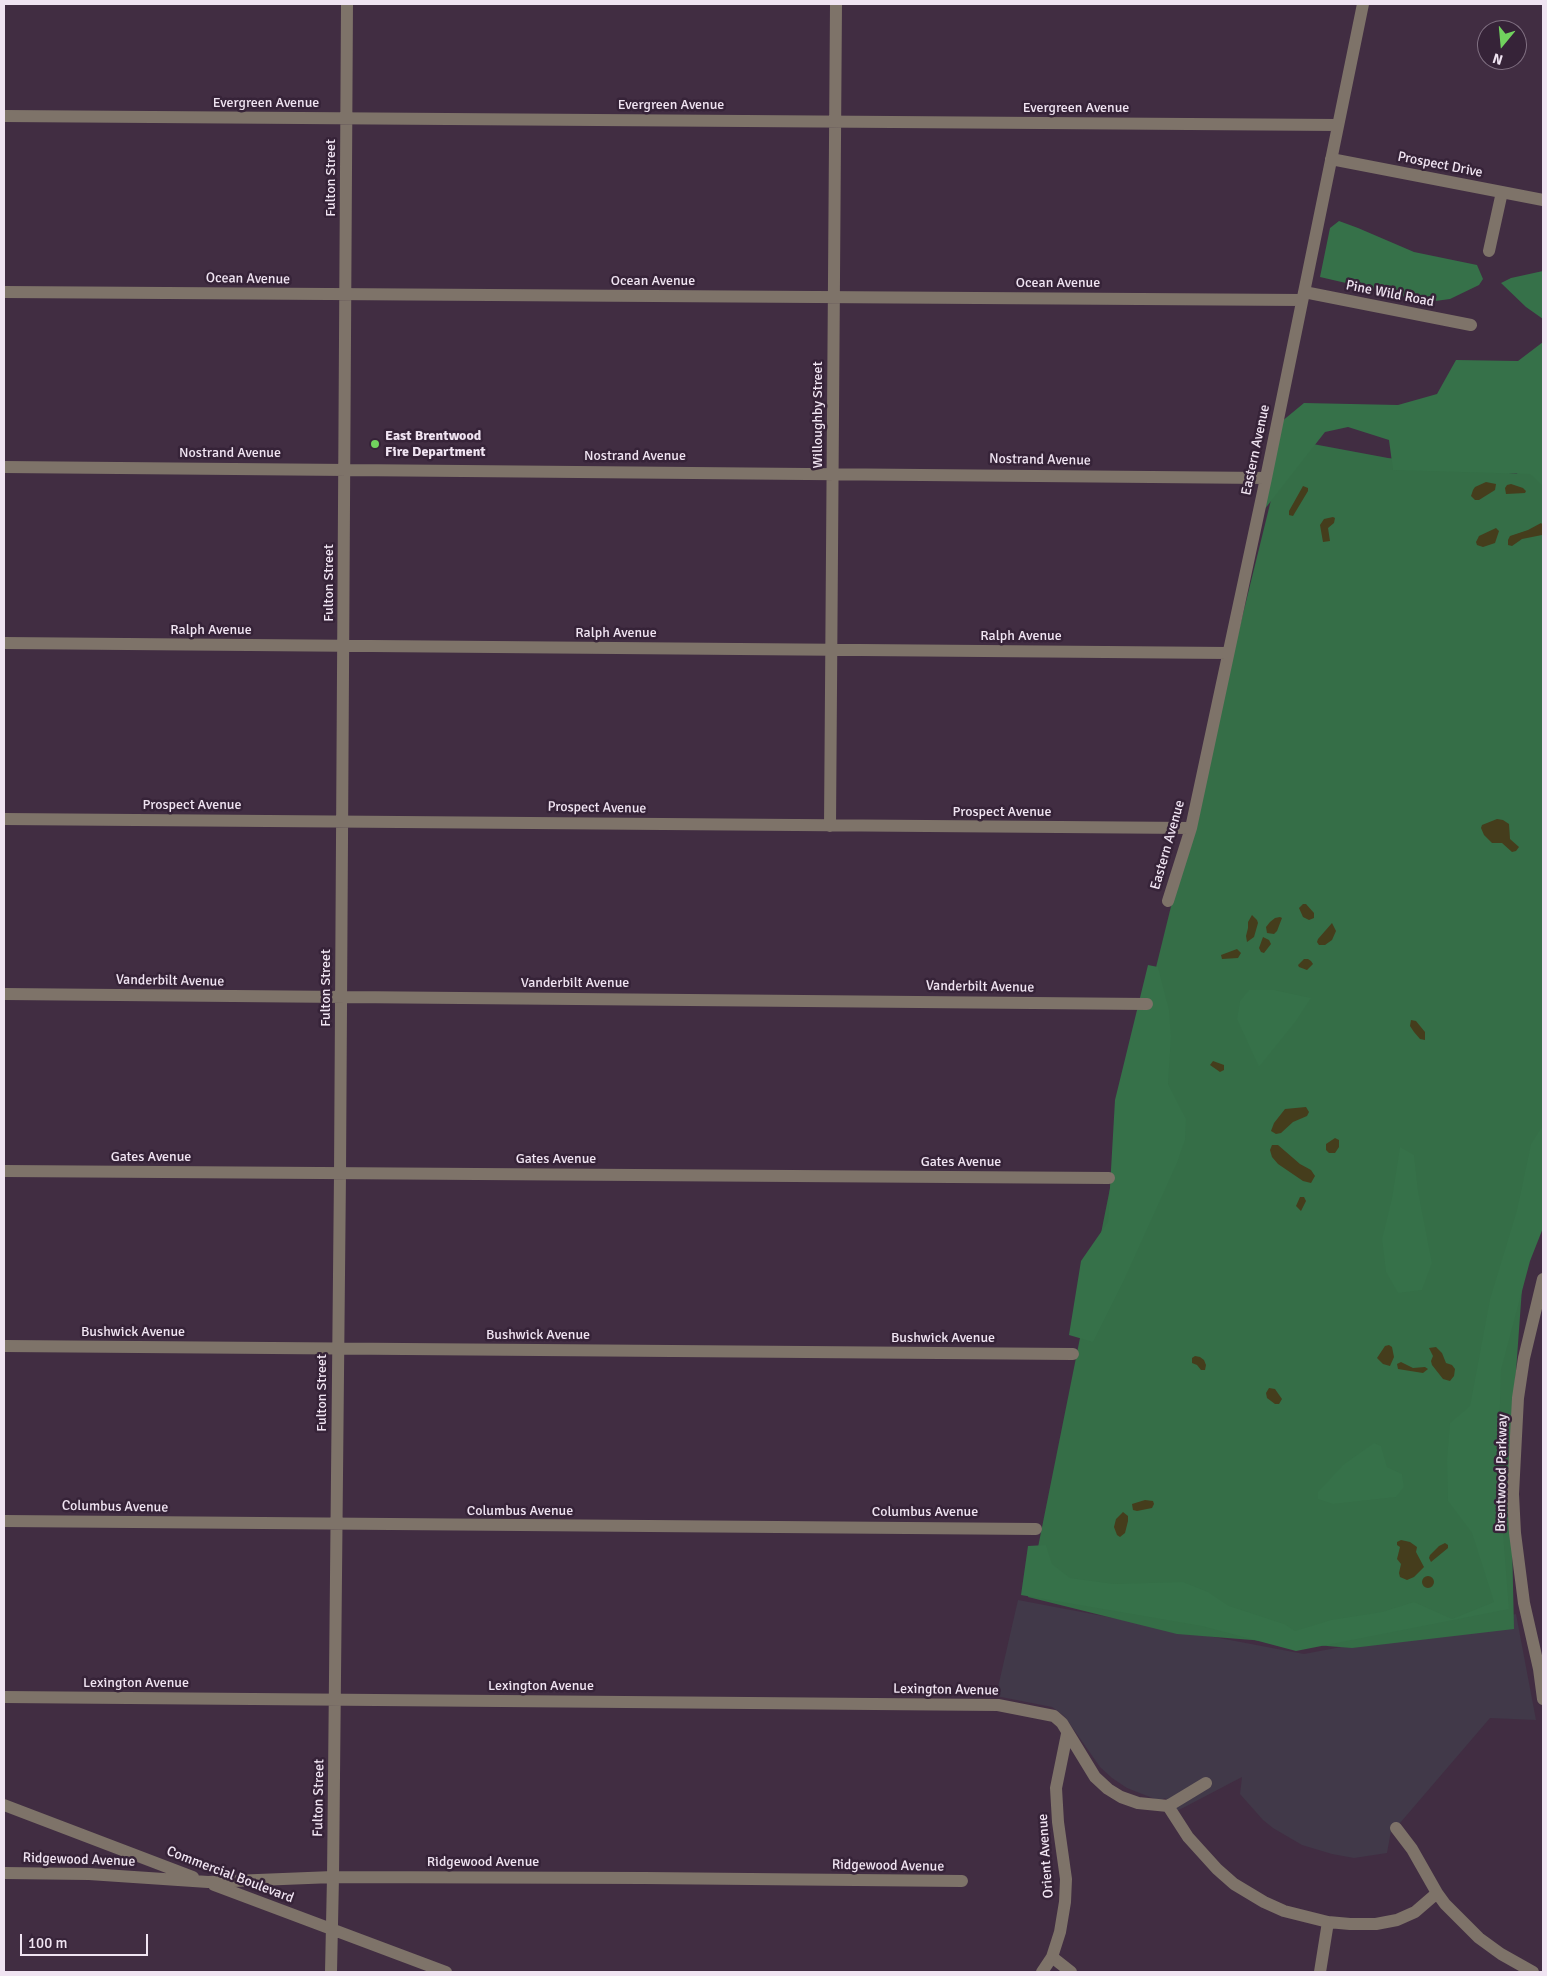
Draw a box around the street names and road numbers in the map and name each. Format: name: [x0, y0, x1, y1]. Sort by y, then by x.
street label: Evergreen Avenue: [213, 95, 319, 111]
street label: Evergreen Avenue: [618, 97, 724, 113]
street label: Evergreen Avenue: [1023, 100, 1129, 116]
street label: Fulton Street: [323, 139, 339, 217]
street label: Prospect Drive: [1396, 149, 1484, 181]
street label: Ocean Avenue: [206, 270, 290, 288]
street label: Ocean Avenue: [611, 273, 695, 289]
street label: Ocean Avenue: [1016, 275, 1100, 291]
street label: Pine Wild Road: [1344, 277, 1436, 311]
street label: Willoughby Street: [810, 361, 826, 469]
street label: Eastern Avenue: [1238, 403, 1274, 497]
street label: Nostrand Avenue: [179, 445, 281, 461]
street label: Nostrand Avenue: [584, 448, 686, 464]
street label: Nostrand Avenue: [989, 451, 1091, 469]
street label: Fulton Street: [321, 544, 337, 622]
street label: Ralph Avenue: [170, 622, 252, 638]
street label: Ralph Avenue: [575, 625, 657, 641]
street label: Ralph Avenue: [980, 628, 1062, 644]
street label: Prospect Avenue: [143, 797, 241, 813]
street label: Eastern Avenue: [1147, 798, 1189, 892]
street label: Prospect Avenue: [547, 799, 647, 817]
street label: Prospect Avenue: [953, 804, 1051, 820]
street label: Fulton Street: [318, 949, 334, 1027]
street label: Vanderbilt Avenue: [116, 972, 224, 990]
street label: Vanderbilt Avenue: [521, 975, 629, 991]
street label: Vanderbilt Avenue: [926, 978, 1034, 996]
street label: Gates Avenue: [111, 1149, 191, 1165]
street label: Gates Avenue: [516, 1151, 596, 1167]
street label: Gates Avenue: [921, 1154, 1001, 1170]
street label: Bushwick Avenue: [81, 1324, 185, 1340]
street label: Bushwick Avenue: [486, 1327, 590, 1343]
street label: Bushwick Avenue: [891, 1330, 995, 1346]
street label: Fulton Street: [314, 1354, 330, 1432]
street label: Brentwood Parkway: [1493, 1414, 1511, 1532]
street label: Columbus Avenue: [62, 1498, 168, 1516]
street label: Columbus Avenue: [467, 1503, 573, 1519]
street label: Columbus Avenue: [872, 1504, 978, 1520]
street label: Lexington Avenue: [83, 1675, 189, 1691]
street label: Lexington Avenue: [488, 1678, 594, 1694]
street label: Lexington Avenue: [893, 1681, 999, 1699]
street label: Fulton Street: [310, 1759, 328, 1837]
street label: Orient Avenue: [1035, 1813, 1057, 1899]
street label: Commercial Boulevard: [164, 1843, 296, 1907]
street label: Ridgewood Avenue: [22, 1850, 136, 1870]
street label: Ridgewood Avenue: [427, 1854, 539, 1870]
street label: Ridgewood Avenue: [832, 1857, 944, 1875]

